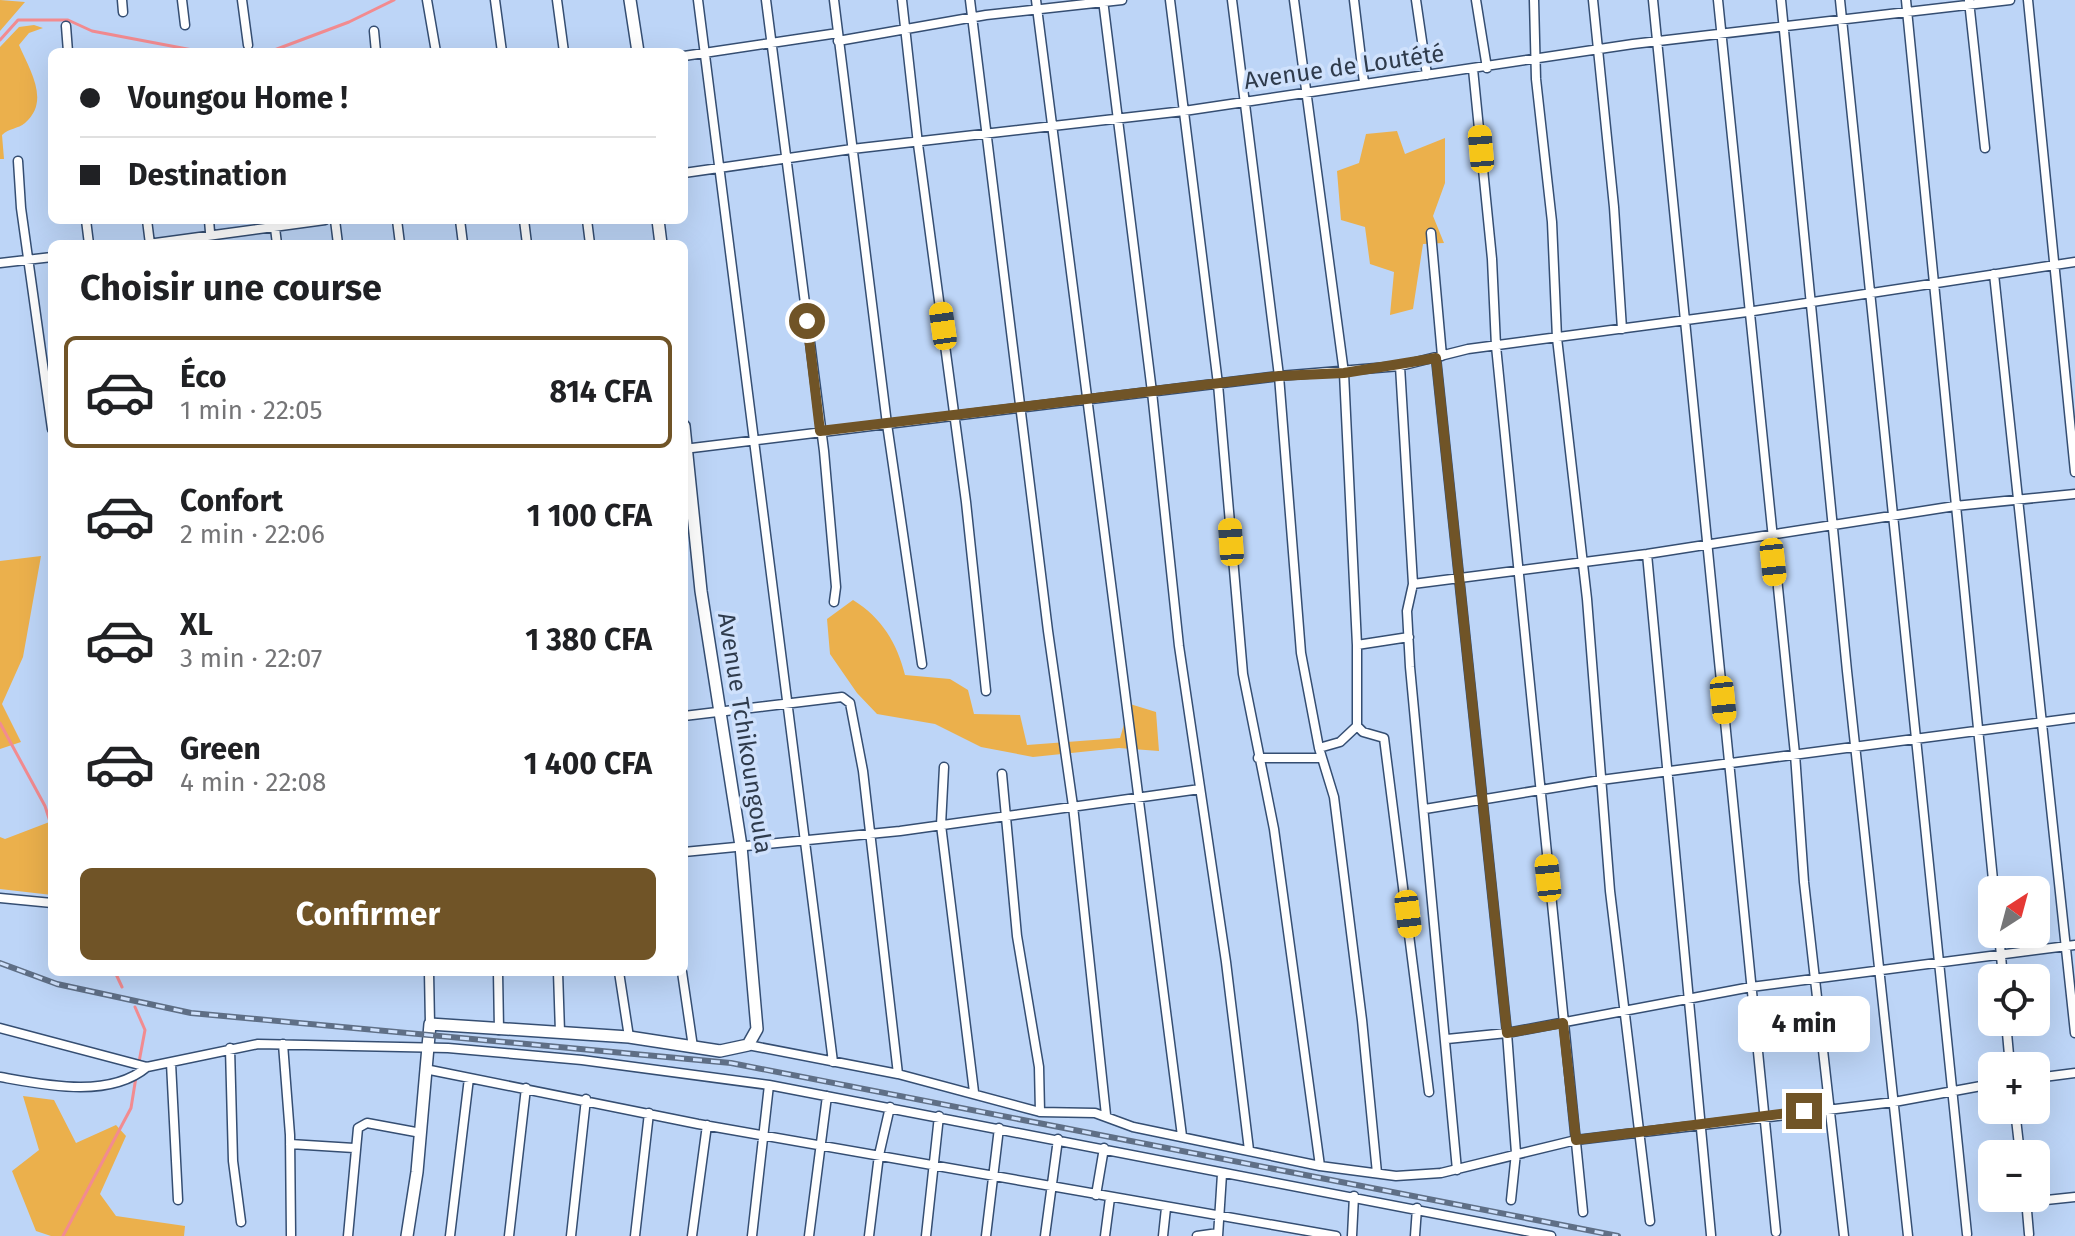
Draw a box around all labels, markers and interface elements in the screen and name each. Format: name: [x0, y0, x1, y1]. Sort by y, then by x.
street label: Avenue de Loutété: [1242, 39, 1446, 95]
text: Voungou Home !: [128, 80, 348, 116]
car: [1467, 124, 1495, 174]
text: Destination: [128, 157, 287, 193]
text: Choisir une course: [80, 266, 382, 310]
car: [928, 301, 958, 351]
route start: [789, 303, 825, 339]
icon: car: [84, 356, 156, 428]
text: Éco: [180, 359, 226, 395]
text: 814 CFA: [549, 374, 652, 410]
text: 1 min · 22:05: [180, 395, 323, 426]
icon: car: [84, 480, 156, 552]
text: Confort: [180, 483, 283, 519]
text: 1 100 CFA: [527, 498, 652, 534]
car: [1217, 517, 1245, 567]
text: 2 min · 22:06: [180, 519, 325, 550]
car: [1759, 537, 1787, 587]
icon: car: [84, 604, 156, 676]
text: XL: [180, 607, 213, 643]
street label: Avenue Tchikoungoula: [712, 611, 778, 855]
text: 1 380 CFA: [525, 622, 652, 658]
text: 3 min · 22:07: [180, 643, 322, 674]
car: [1709, 675, 1737, 725]
icon: car: [84, 728, 156, 800]
text: Green: [180, 731, 261, 767]
text: 1 400 CFA: [524, 746, 652, 782]
text: 4 min · 22:08: [180, 767, 326, 798]
car: [1534, 853, 1562, 903]
button: Confirmer: [80, 868, 656, 960]
north arrow: [1978, 876, 2050, 948]
map controls: [1978, 876, 2050, 1212]
car: [1393, 889, 1423, 939]
button: locate: [1978, 964, 2050, 1036]
callout: 4 min: [1738, 995, 1870, 1051]
text: 4 min: [1771, 1008, 1837, 1039]
button: +: [1978, 1052, 2050, 1124]
route end: [1786, 1093, 1822, 1129]
button: −: [1978, 1140, 2050, 1212]

